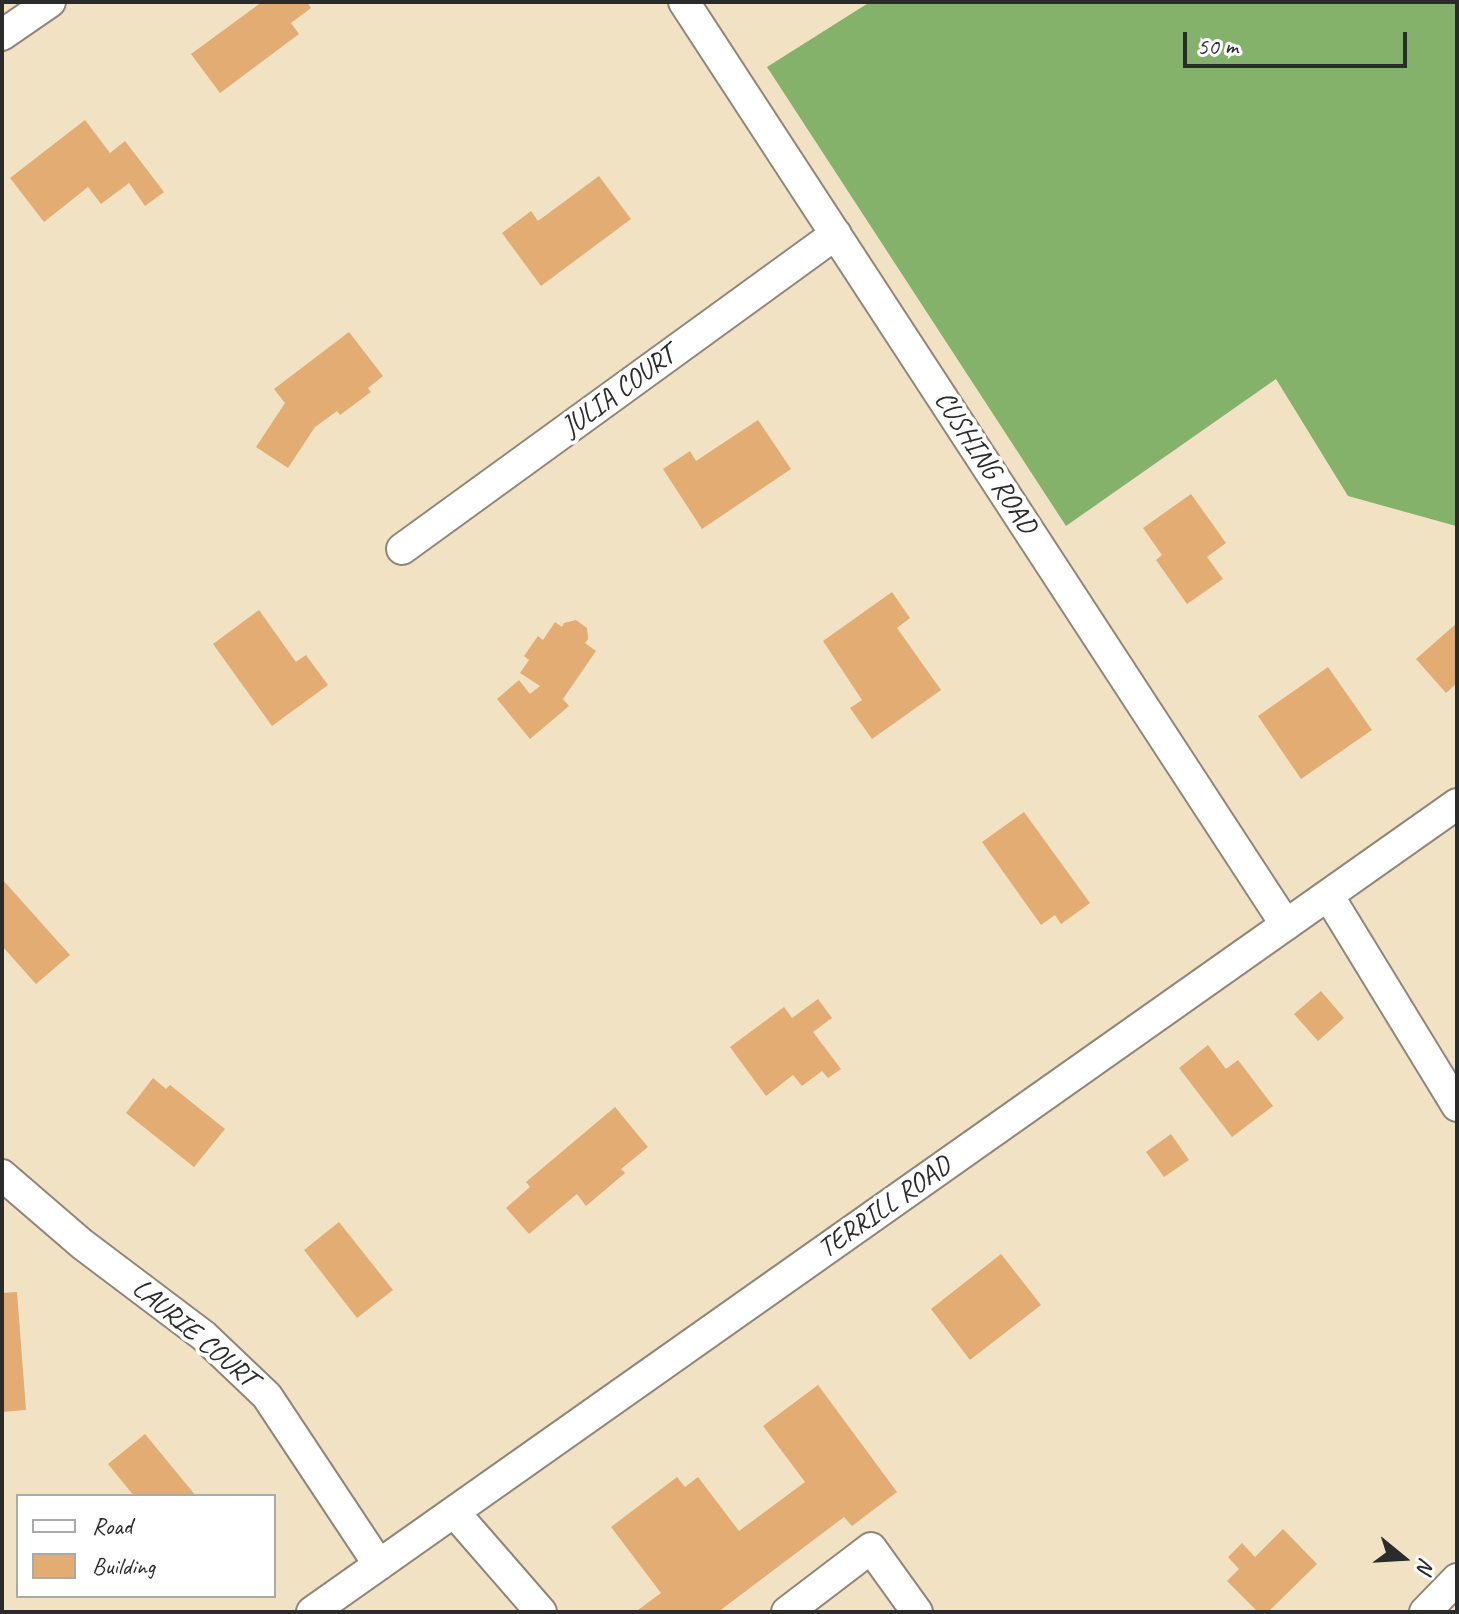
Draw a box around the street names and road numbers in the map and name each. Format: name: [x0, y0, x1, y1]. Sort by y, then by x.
street label: JULIA COURT: [556, 340, 682, 444]
street label: CUSHING ROAD: [926, 385, 1044, 541]
street label: TERRILL ROAD: [812, 1150, 958, 1266]
street label: LAURIE COURT: [125, 1272, 263, 1396]

